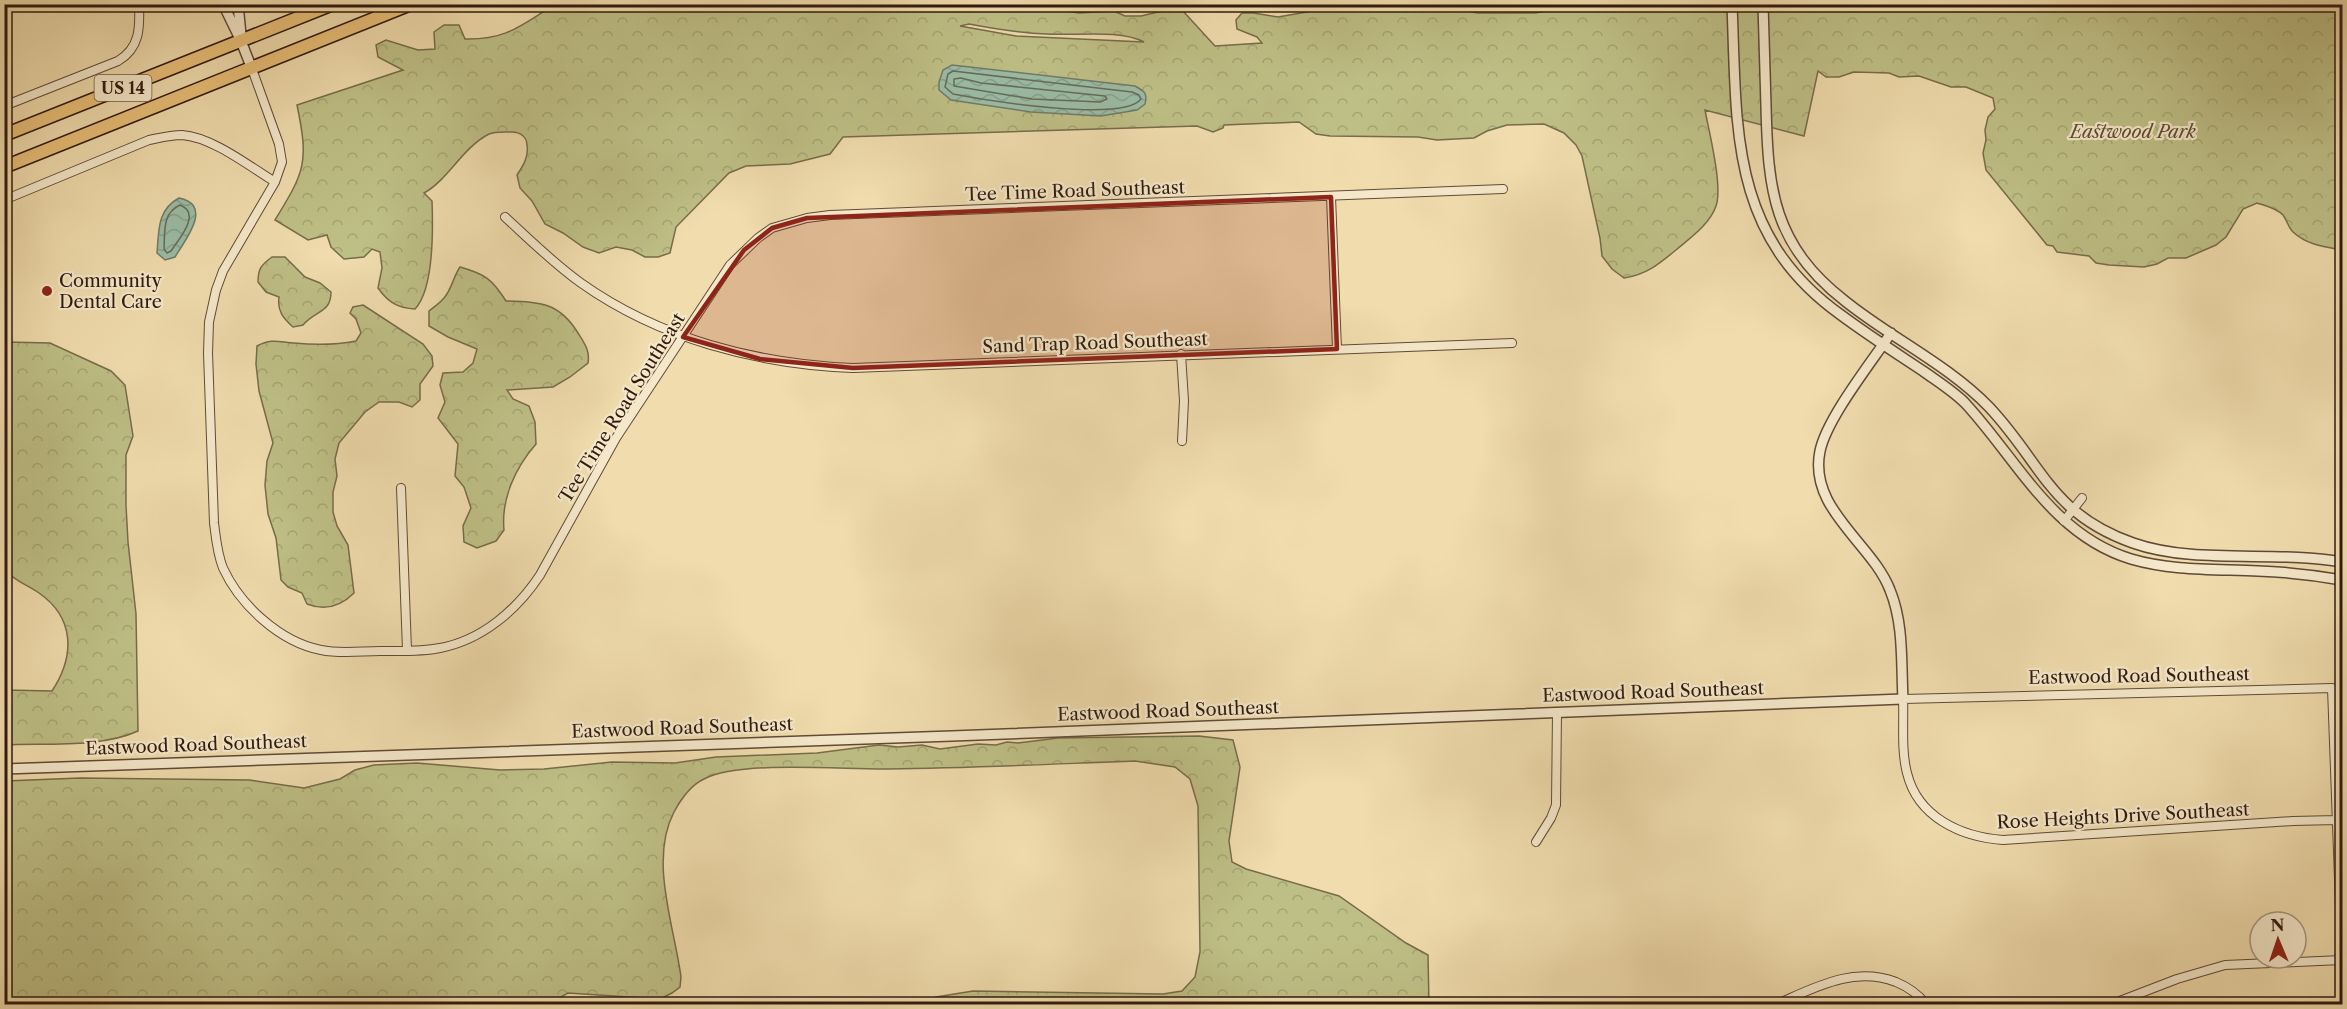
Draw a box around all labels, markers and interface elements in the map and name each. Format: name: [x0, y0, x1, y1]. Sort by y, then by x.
road number: US 14: [94, 75, 152, 101]
park label: Eastwood Park: [2068, 121, 2197, 143]
street label: Tee Time Road Southeast: [965, 176, 1186, 206]
place label: Community Dental Care: [59, 270, 163, 313]
marker: Community Dental Care: [40, 284, 54, 298]
street label: Tee Time Road Southeast: [554, 308, 690, 507]
street label: Sand Trap Road Southeast: [982, 328, 1209, 358]
street label: Eastwood Road Southeast: [2028, 663, 2251, 689]
street label: Eastwood Road Southeast: [1542, 677, 1765, 707]
street label: Eastwood Road Southeast: [1057, 696, 1280, 726]
street label: Eastwood Road Southeast: [571, 713, 794, 743]
street label: Eastwood Road Southeast: [85, 730, 308, 760]
street label: Rose Heights Drive Southeast: [1996, 798, 2250, 834]
north arrow: [2248, 910, 2308, 970]
text: N: [2270, 915, 2285, 935]

